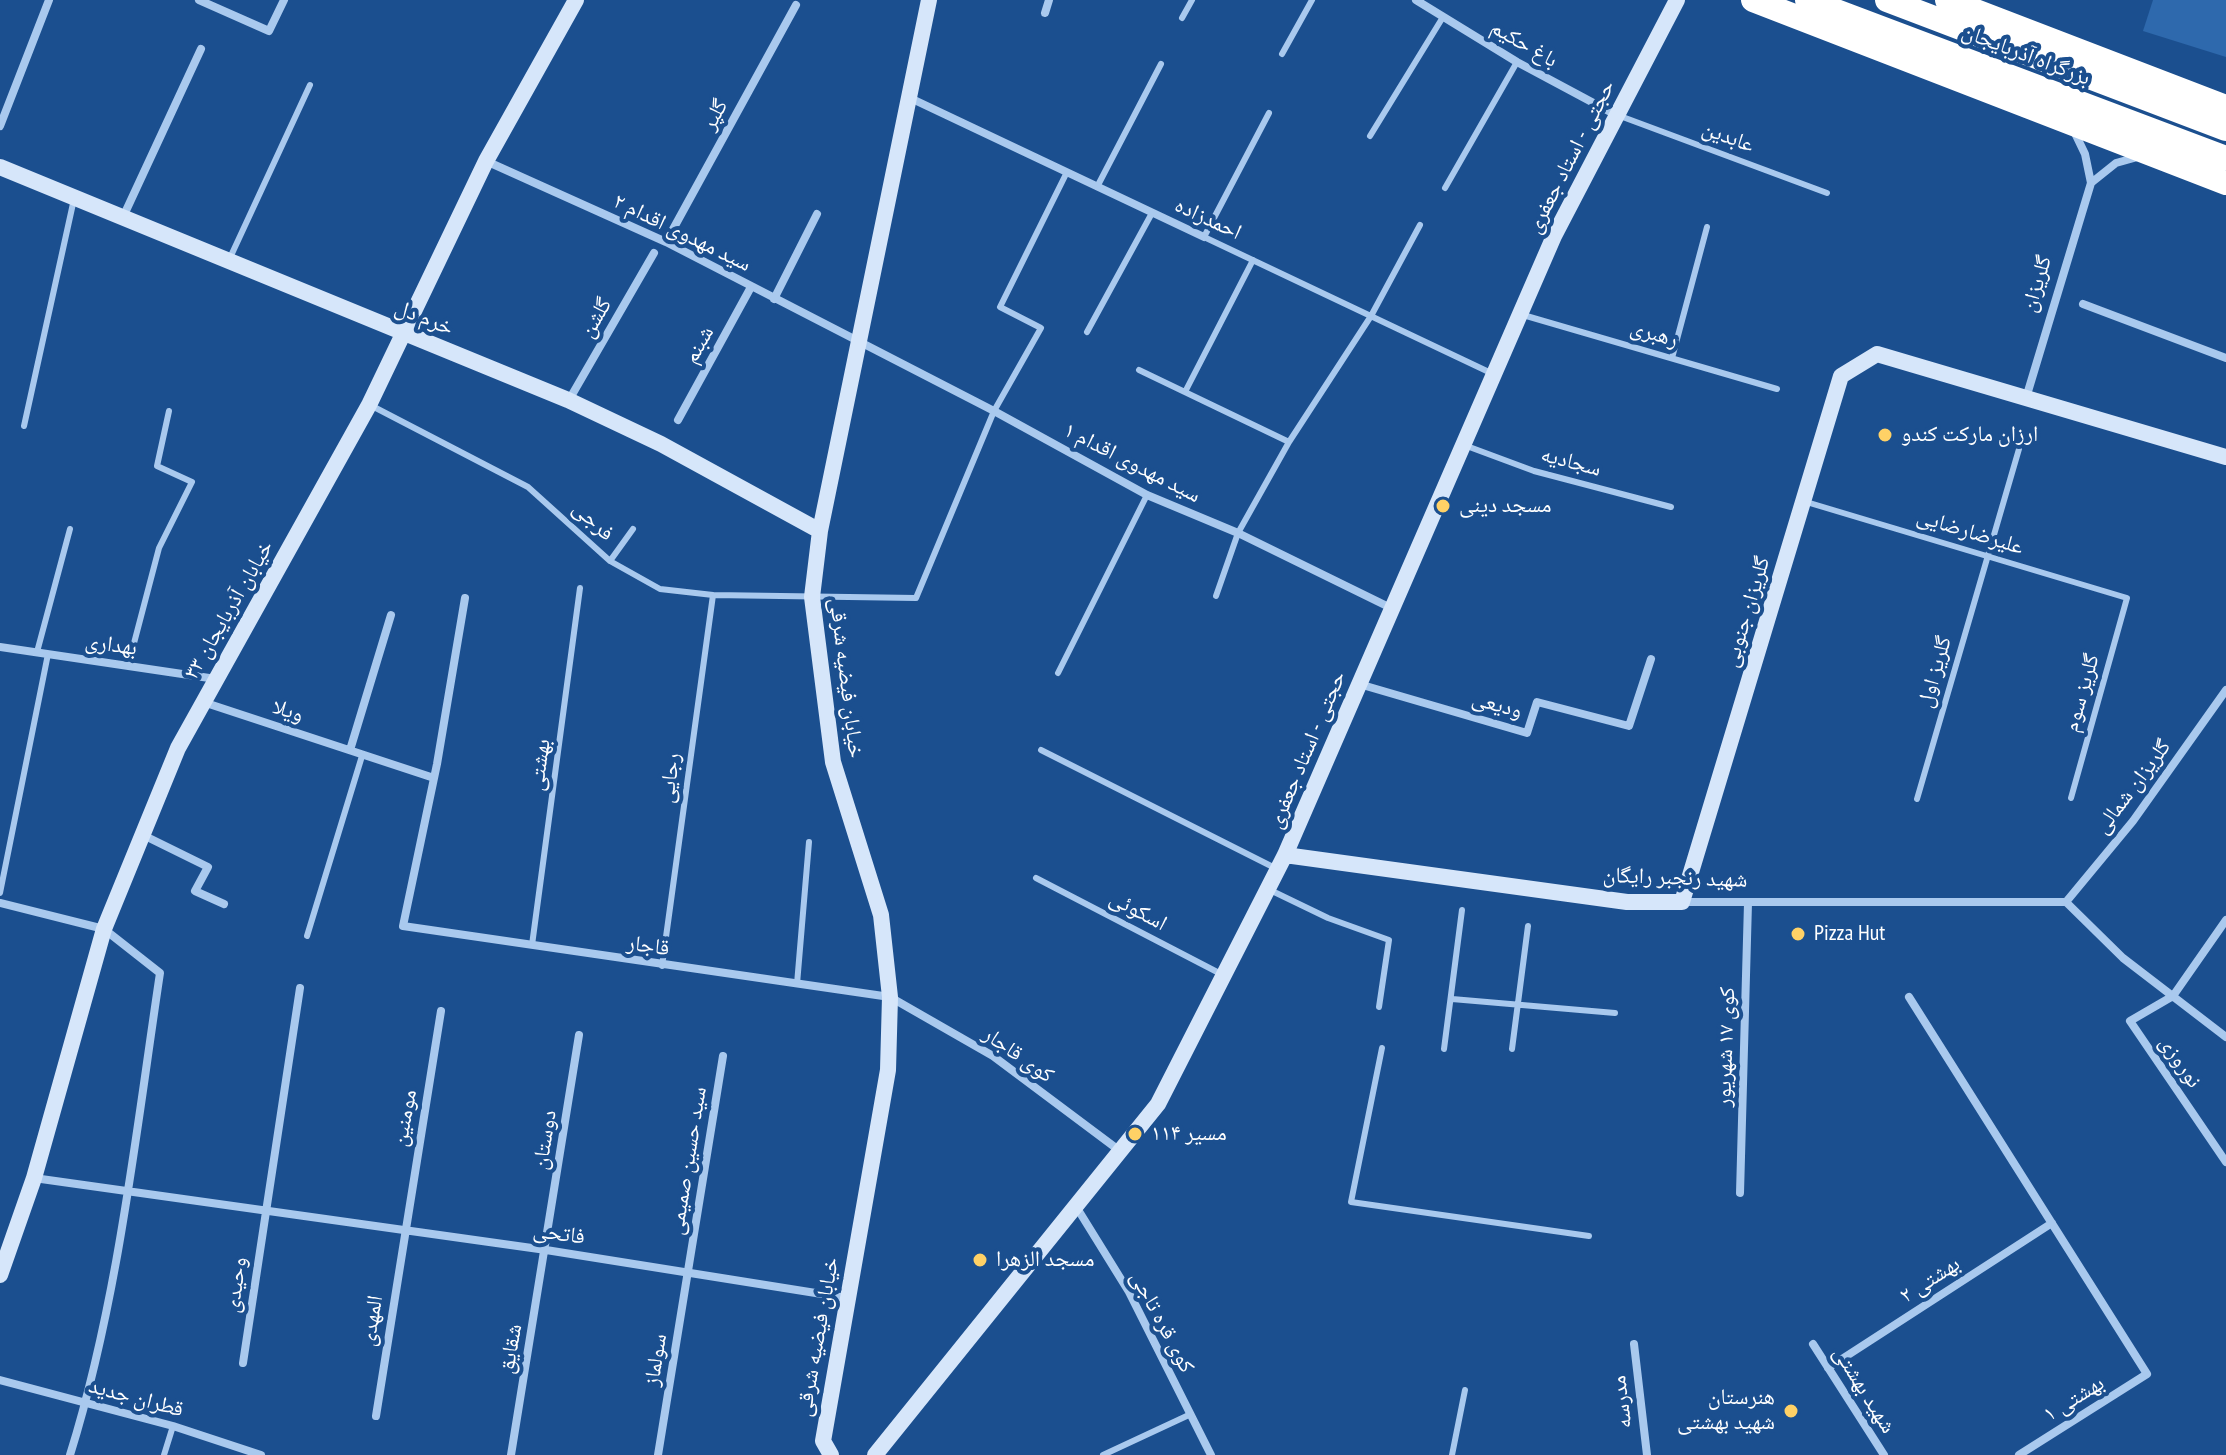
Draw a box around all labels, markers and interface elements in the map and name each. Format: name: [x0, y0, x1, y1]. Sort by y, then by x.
street label: باغ حکیم: [1486, 14, 1562, 74]
street label: بزرگراه آذربایجان: [1958, 18, 2094, 92]
street label: حجتی - استاد جعفری: [1521, 76, 1621, 238]
street label: گلپر: [696, 95, 734, 135]
street label: عابدین: [1698, 115, 1758, 159]
street label: سید مهدوی اقدام ۲: [609, 188, 755, 278]
street label: احمدزاده: [1170, 192, 1246, 246]
street label: گلریزان: [2016, 252, 2058, 316]
street label: گلشن: [574, 293, 618, 343]
street label: خرم دل: [391, 294, 457, 342]
street label: رهبری: [1627, 315, 1681, 353]
street label: شبنم: [678, 322, 720, 368]
street label: سید مهدوی اقدام ۱: [1059, 417, 1205, 509]
place label: ارزان مارکت کندو: [1901, 422, 2038, 448]
marker: ارزان مارکت کندو: [1876, 426, 1894, 444]
street label: سجادیه: [1538, 441, 1604, 483]
place label: مسجد دینی: [1459, 493, 1552, 519]
street label: فرجی: [567, 495, 619, 547]
marker: مسجد دینی: [1434, 497, 1452, 515]
street label: علیرضارضایی: [1913, 503, 2027, 561]
street label: خیابان آذربایجان ۳۳: [179, 536, 279, 684]
street label: گلریزان جنوبی: [1718, 553, 1776, 671]
street label: خیابان فیضیه شرقی: [823, 596, 869, 760]
street label: بهداری: [83, 628, 139, 662]
street label: گلریز اول: [1912, 633, 1958, 711]
street label: گلریز سوم: [2058, 651, 2106, 735]
street label: حجتی - استاد جعفری: [1262, 667, 1352, 833]
street label: ودیعی: [1469, 685, 1525, 725]
street label: ویلا: [269, 694, 307, 728]
street label: گلریزان شمالی: [2089, 735, 2177, 839]
street label: بهشتی: [523, 737, 557, 793]
street label: رجایی: [653, 751, 687, 805]
street label: شهید رنجبر رایگان: [1602, 862, 1748, 894]
street label: اسکوئی: [1105, 885, 1171, 937]
place label: Pizza Hut: [1814, 921, 1885, 947]
marker: Pizza Hut: [1789, 925, 1807, 943]
street label: قاجار: [625, 930, 671, 962]
street label: کوی ۱۷ شهریور: [1711, 986, 1741, 1108]
street label: کوی قاجار: [977, 1021, 1059, 1089]
street label: نوروزی: [2153, 1031, 2207, 1093]
street label: سید حسین صمیمی: [663, 1085, 713, 1237]
street label: مومنین: [387, 1087, 423, 1149]
street label: دوستان: [527, 1108, 563, 1172]
place label: مسیر ۱۱۴: [1151, 1121, 1227, 1147]
marker: مسیر ۱۱۴: [1126, 1125, 1144, 1143]
street label: فاتحی: [531, 1217, 587, 1251]
place label: مسجد الزهرا: [996, 1247, 1094, 1273]
marker: مسجد الزهرا: [971, 1251, 989, 1269]
street label: بهشتی ۲: [1895, 1251, 1965, 1309]
street label: وحیدی: [219, 1255, 253, 1315]
street label: خیابان فیضیه شرقی: [791, 1255, 845, 1419]
street label: کوی قره تاجی: [1124, 1267, 1200, 1377]
street label: المهدی: [355, 1294, 389, 1348]
street label: شقایق: [494, 1322, 528, 1376]
street label: سولماز: [639, 1332, 673, 1388]
street label: شهید بهشتی: [1827, 1341, 1901, 1439]
street label: بهشتی ۱: [2039, 1370, 2109, 1428]
street label: قطران جدید: [86, 1373, 186, 1423]
street label: مدرسه: [1606, 1374, 1638, 1430]
place label: هنرستان شهید بهشتی: [1677, 1385, 1775, 1436]
marker: هنرستان شهید بهشتی: [1782, 1402, 1800, 1420]

